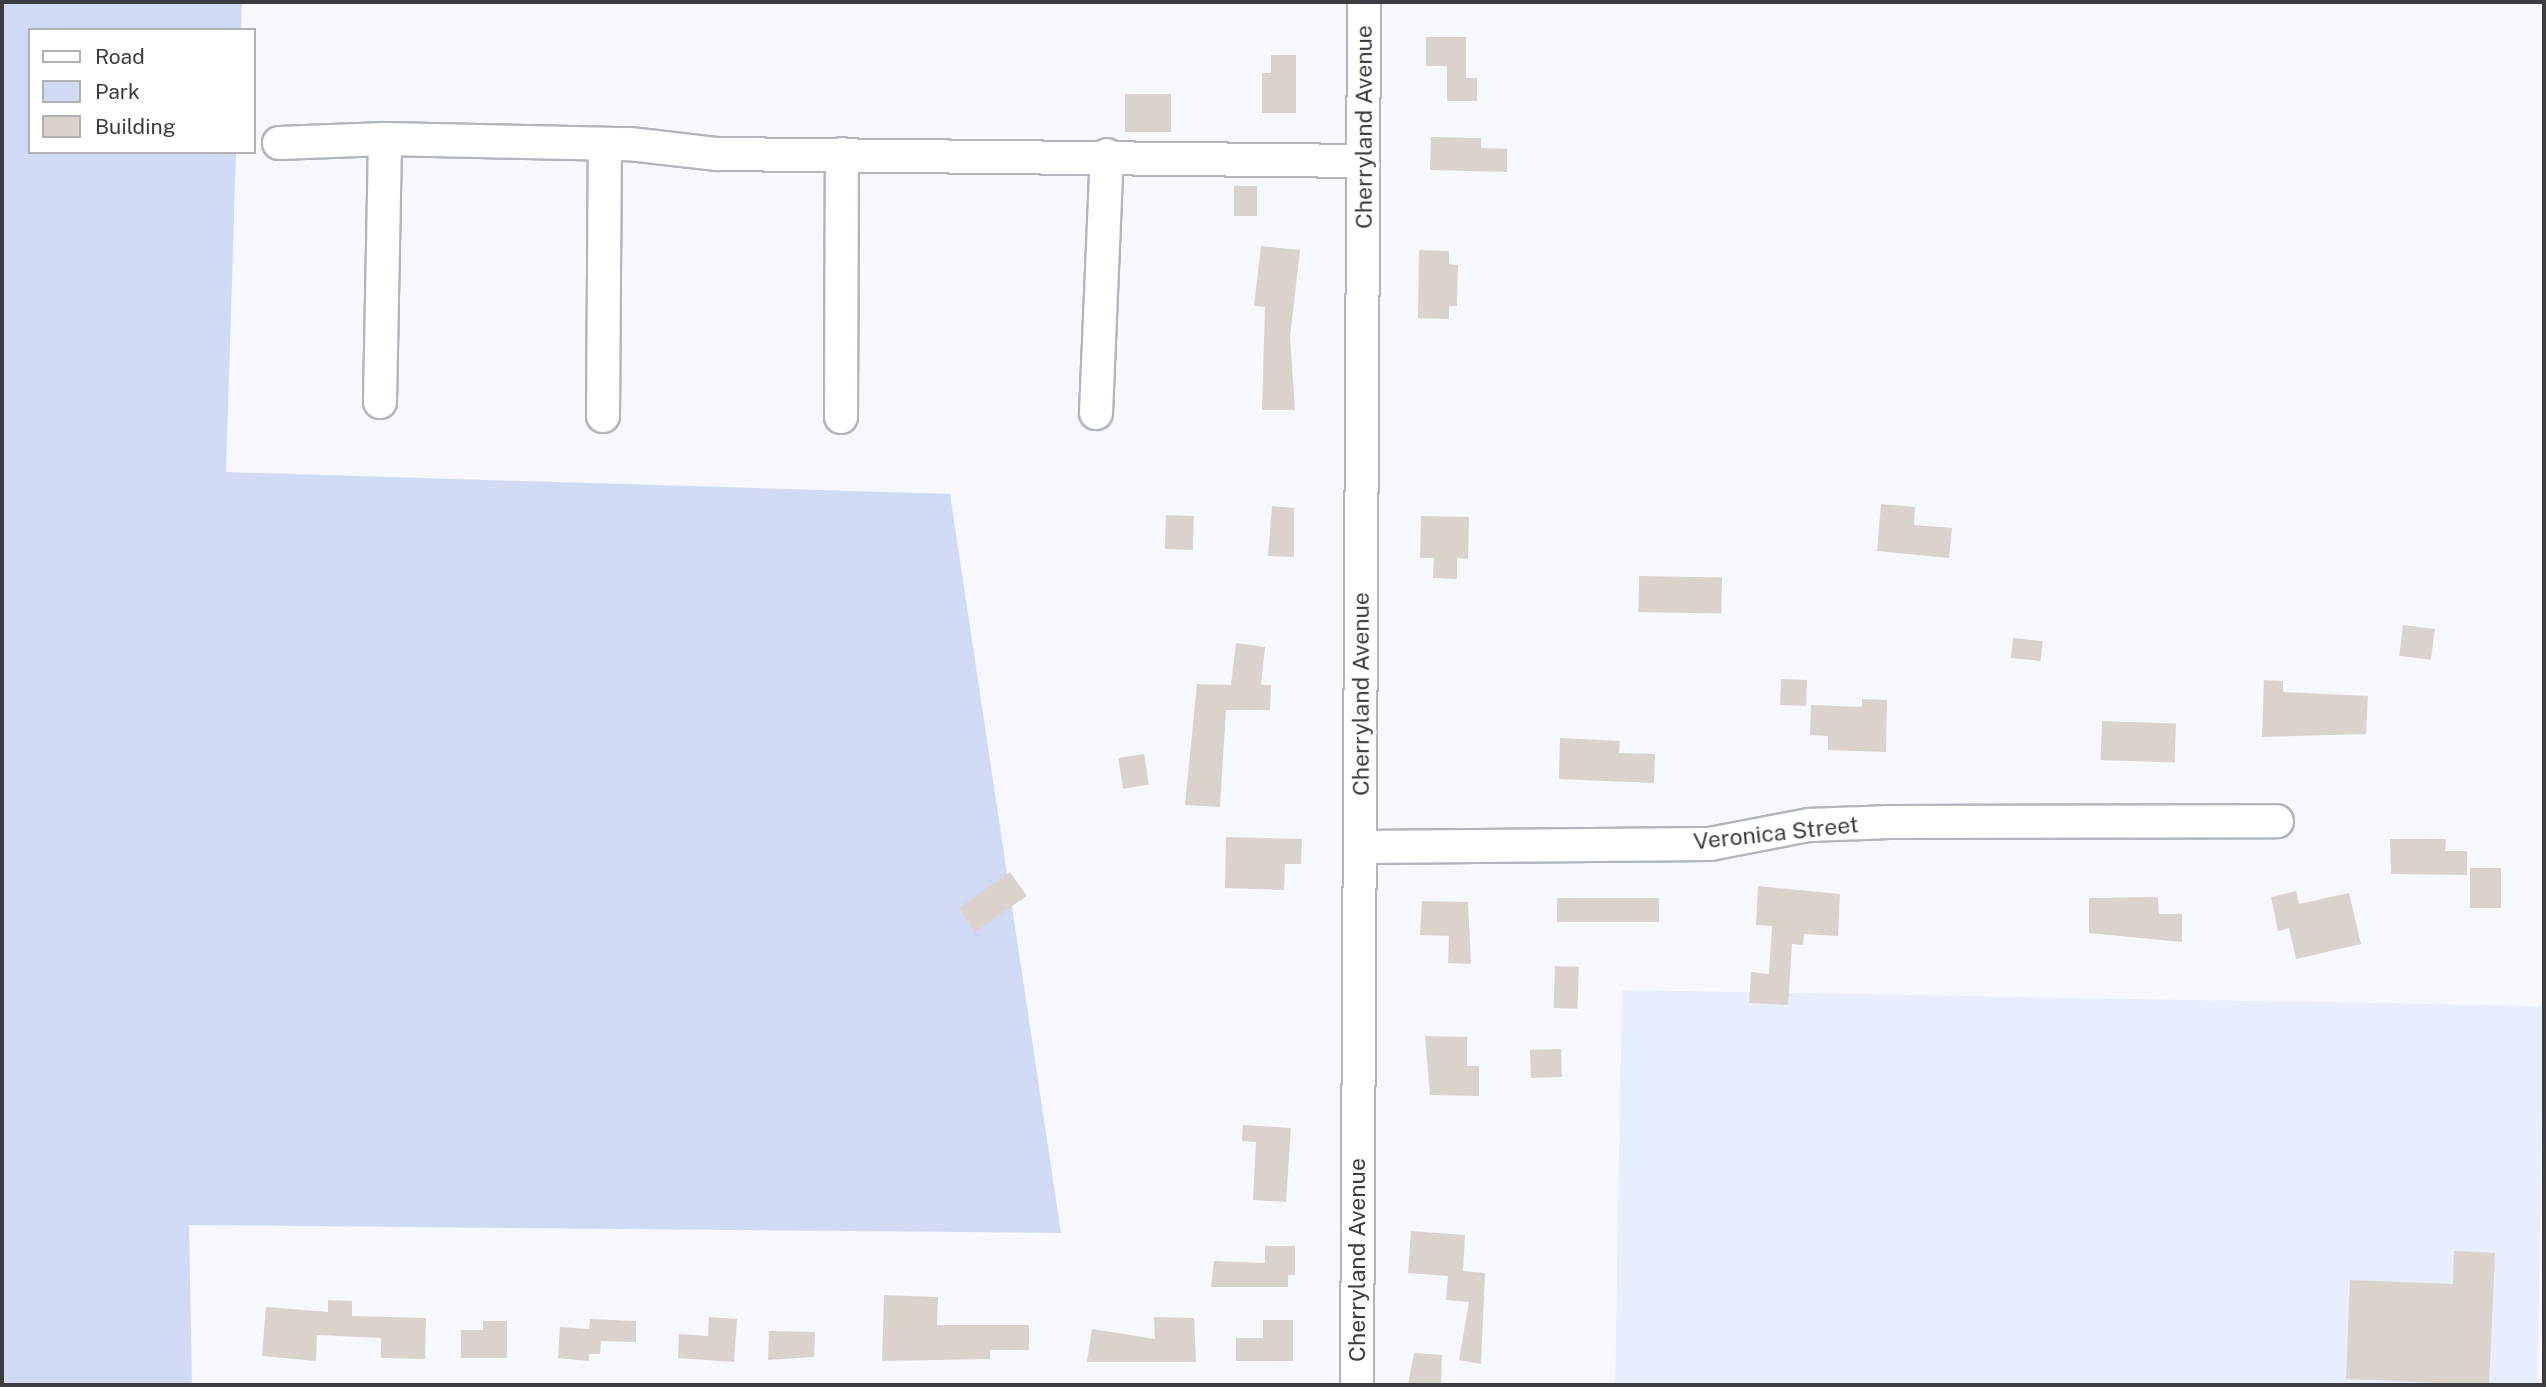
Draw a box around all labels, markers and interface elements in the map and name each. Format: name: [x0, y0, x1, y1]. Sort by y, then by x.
street label: Cherryland Avenue: [1350, 25, 1378, 229]
legend: [28, 28, 256, 154]
text: Road: [95, 44, 145, 69]
text: Park: [95, 79, 140, 104]
text: Building: [95, 114, 176, 139]
street label: Cherryland Avenue: [1347, 592, 1375, 796]
street label: Veronica Street: [1692, 811, 1860, 855]
street label: Cherryland Avenue: [1343, 1158, 1371, 1362]

